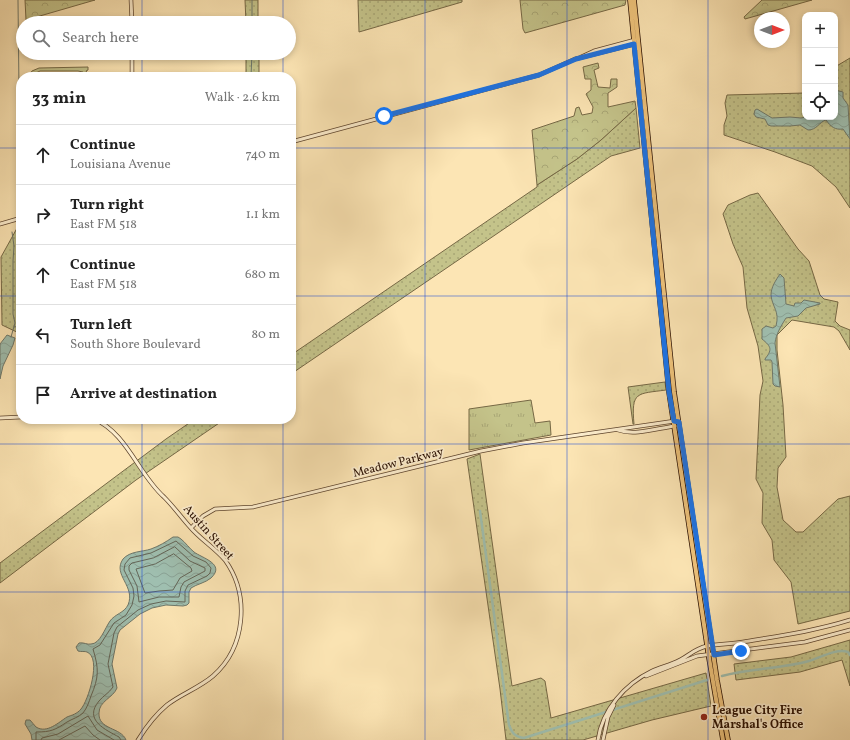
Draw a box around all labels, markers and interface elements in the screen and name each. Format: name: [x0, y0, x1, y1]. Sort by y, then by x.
north arrow: [754, 12, 790, 48]
map controls: [802, 12, 838, 120]
button: +: [802, 12, 838, 48]
search box: [16, 16, 296, 60]
icon: search: [30, 27, 52, 49]
text: Search here: [62, 28, 139, 49]
button: −: [802, 48, 838, 84]
button: locate: [802, 84, 838, 120]
text: 33 min: [32, 87, 86, 110]
text: Walk · 2.6 km: [205, 89, 280, 107]
route start: [375, 107, 393, 125]
text: Continue: [70, 135, 135, 156]
icon: ahead: [32, 144, 54, 166]
text: 740 m: [246, 146, 280, 164]
text: Louisiana Avenue: [70, 156, 171, 174]
text: Turn right: [70, 195, 144, 216]
icon: right: [32, 204, 54, 226]
text: 1.1 km: [246, 206, 280, 224]
text: East FM 518: [70, 216, 137, 234]
text: Continue: [70, 255, 135, 276]
icon: ahead: [32, 264, 54, 286]
text: 680 m: [245, 266, 280, 284]
text: East FM 518: [70, 276, 137, 294]
text: Turn left: [70, 315, 132, 336]
icon: left: [32, 324, 54, 346]
text: 80 m: [251, 326, 280, 344]
text: South Shore Boulevard: [70, 336, 201, 354]
icon: arrive: [32, 384, 54, 406]
text: Arrive at destination: [70, 384, 217, 405]
street label: Meadow Parkway: [351, 444, 446, 482]
street label: Austin Street: [179, 502, 237, 564]
route end: [732, 642, 750, 660]
place label: League City Fire Marshal's Office: [712, 703, 803, 733]
marker: League City Fire Marshal's Office: [699, 712, 709, 722]

